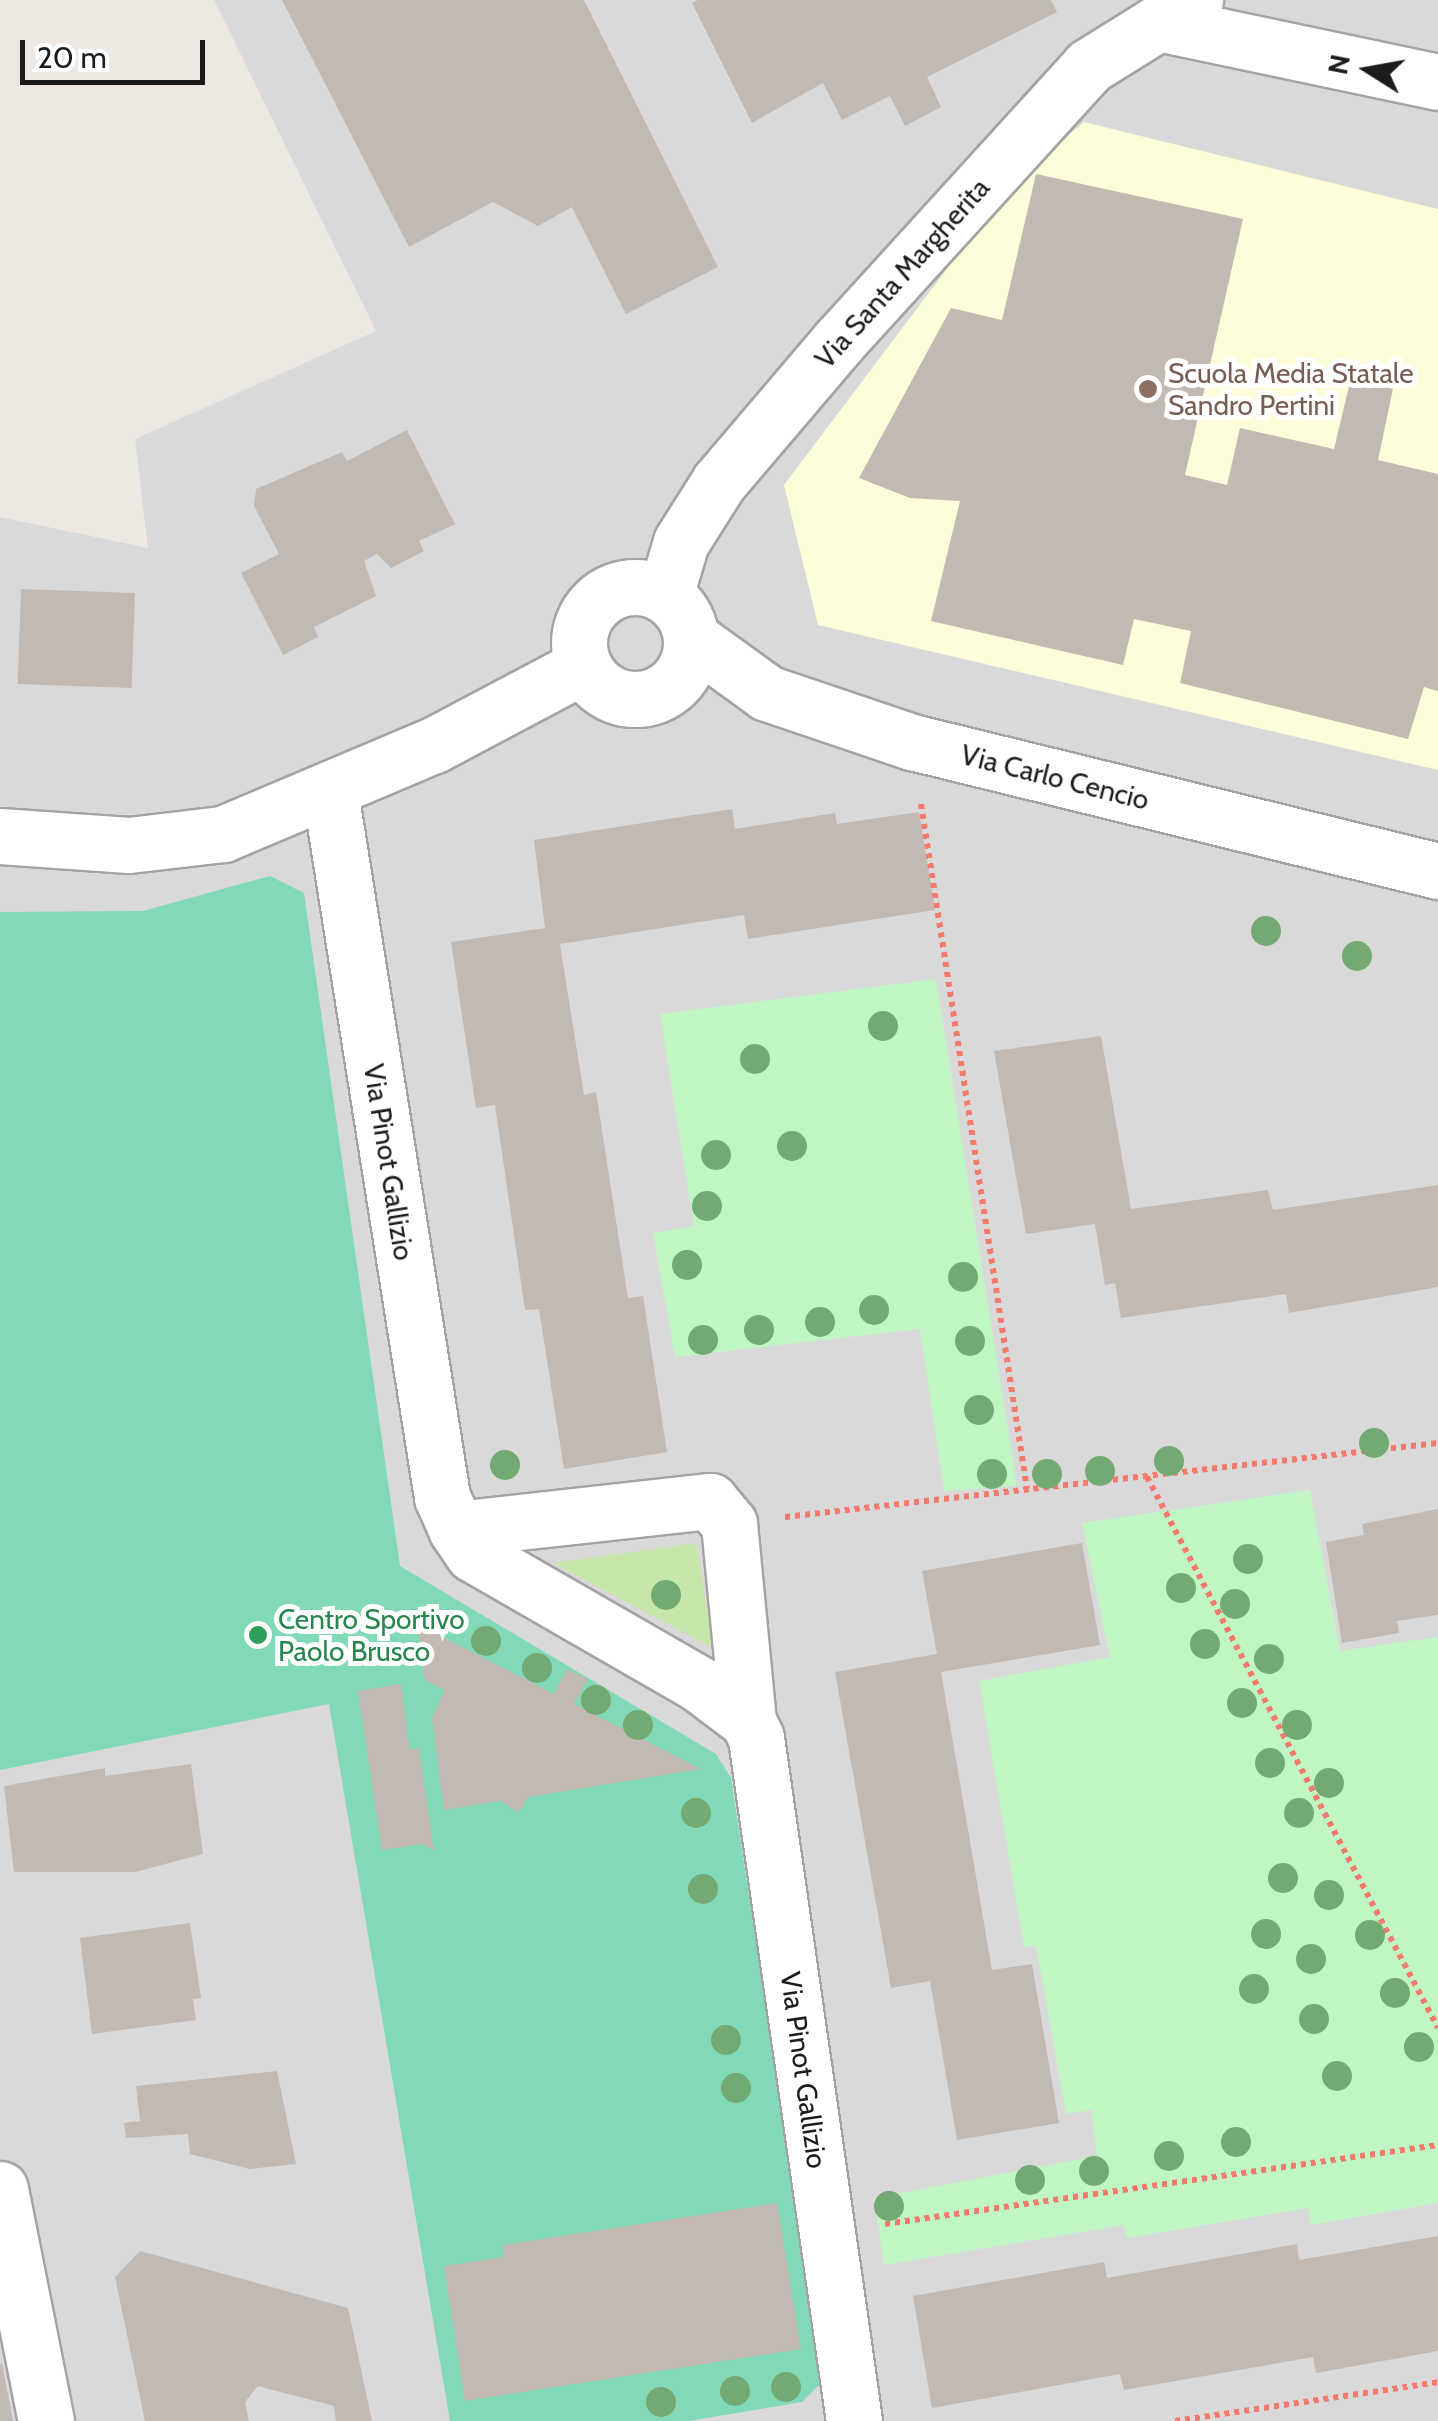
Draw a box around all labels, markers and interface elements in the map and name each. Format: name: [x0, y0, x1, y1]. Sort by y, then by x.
scale bar: [25, 20, 210, 82]
north arrow: [1318, 20, 1418, 120]
text: 20 m: [37, 39, 107, 76]
text: N: [1320, 51, 1357, 77]
street label: Via Santa Margherita: [808, 171, 996, 375]
place label: Scuola Media Statale Sandro Pertini: [1168, 356, 1414, 422]
marker: Scuola Media Statale Sandro Pertini: [1137, 378, 1159, 400]
street label: Via Carlo Cencio: [958, 737, 1152, 817]
street label: Via Pinot Gallizio: [357, 1061, 421, 1263]
place label: Centro Sportivo Paolo Brusco: [278, 1602, 465, 1668]
marker: Centro Sportivo Paolo Brusco: [247, 1624, 269, 1646]
street label: Via Pinot Gallizio: [774, 1969, 834, 2171]

